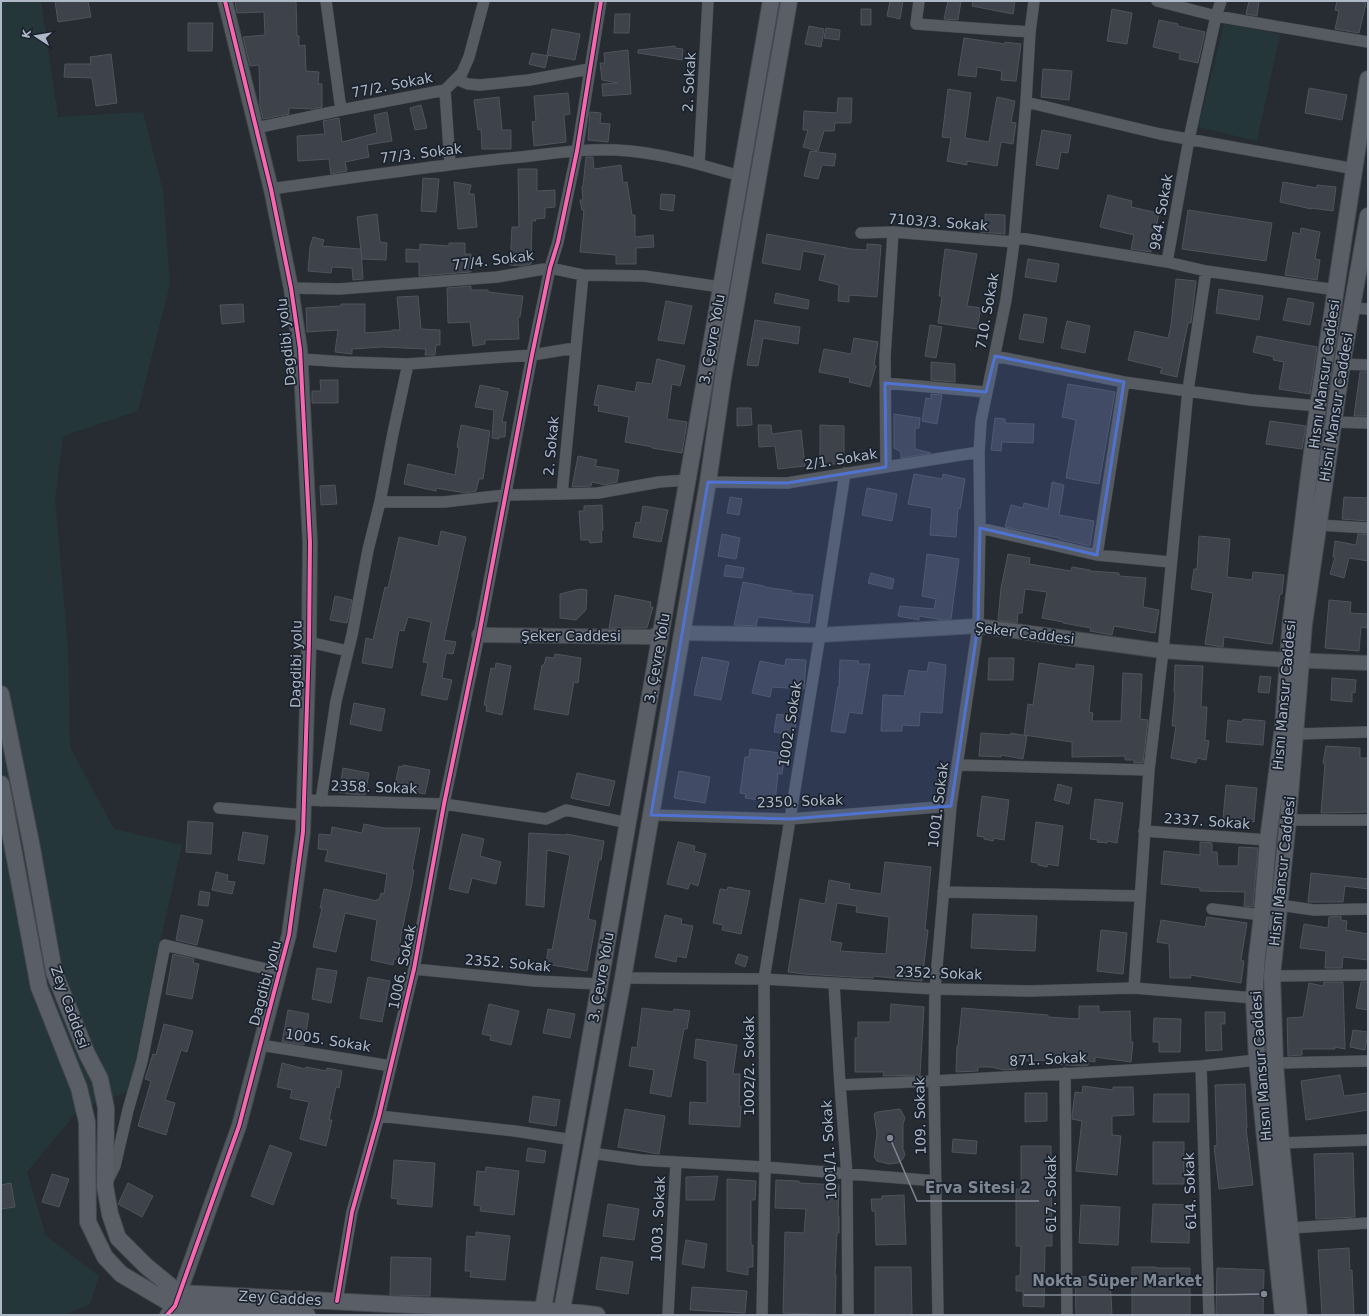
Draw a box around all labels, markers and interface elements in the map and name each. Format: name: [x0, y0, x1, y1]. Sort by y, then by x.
north arrow: [16, 16, 56, 56]
text: K: [19, 28, 34, 40]
street label: 2. Sokak: [679, 51, 699, 112]
street label: 77/2. Sokak: [350, 69, 435, 101]
street label: 77/3. Sokak: [379, 140, 464, 166]
street label: 984. Sokak: [1146, 172, 1176, 252]
street label: 7103/3. Sokak: [887, 211, 989, 234]
street label: 77/4. Sokak: [451, 247, 536, 273]
street label: 710. Sokak: [972, 271, 1002, 351]
street label: 3. Çevre Yolu: [696, 293, 728, 385]
street label: Dagdibi yolu: [273, 297, 299, 387]
street label: Hısnı Mansur Caddesi: [1306, 298, 1342, 450]
street label: Hisni Mansur Caddesi: [1316, 331, 1356, 483]
street label: 2. Sokak: [540, 415, 562, 476]
street label: 2/1. Sokak: [803, 445, 879, 473]
street label: 3. Çevre Yolu: [641, 612, 673, 704]
street label: Şeker Caddesi: [974, 619, 1076, 647]
street label: Hısnı Mansur Caddesi: [1269, 619, 1299, 771]
street label: Dagdibi yolu: [287, 620, 305, 708]
street label: Şeker Caddesi: [521, 628, 621, 644]
street label: 1002. Sokak: [775, 679, 805, 768]
street label: 1001. Sokak: [925, 760, 951, 849]
street label: 2358. Sokak: [330, 777, 418, 797]
street label: 2350. Sokak: [756, 791, 844, 811]
street label: Hisni Mansur Caddesi: [1266, 795, 1298, 947]
street label: 2337. Sokak: [1163, 810, 1252, 832]
street label: 1006. Sokak: [385, 922, 419, 1011]
street label: 3. Çevre Yolu: [585, 931, 617, 1023]
street label: Dagdibi yolu: [246, 938, 284, 1028]
street label: 2352. Sokak: [464, 951, 553, 975]
street label: Zey Caddesi: [48, 963, 92, 1051]
street label: 2352. Sokak: [895, 963, 983, 983]
street label: Hısnı Mansur Caddesi: [1248, 990, 1274, 1142]
street label: 1002/2. Sokak: [741, 1015, 757, 1116]
street label: 1005. Sokak: [284, 1025, 373, 1055]
street label: 871. Sokak: [1009, 1049, 1088, 1069]
street label: 109. Sokak: [911, 1076, 929, 1155]
street label: 1001/1. Sokak: [818, 1099, 840, 1200]
street label: 614. Sokak: [1181, 1151, 1199, 1230]
street label: 617. Sokak: [1043, 1154, 1059, 1233]
street label: 1003. Sokak: [648, 1174, 668, 1263]
callout: Erva Sitesi 2: [917, 1174, 1039, 1201]
text: Erva Sitesi 2: [925, 1179, 1031, 1197]
callout: Nokta Süper Market: [1024, 1268, 1210, 1295]
text: Nokta Süper Market: [1032, 1272, 1202, 1290]
street label: Zey Caddes: [238, 1288, 322, 1308]

